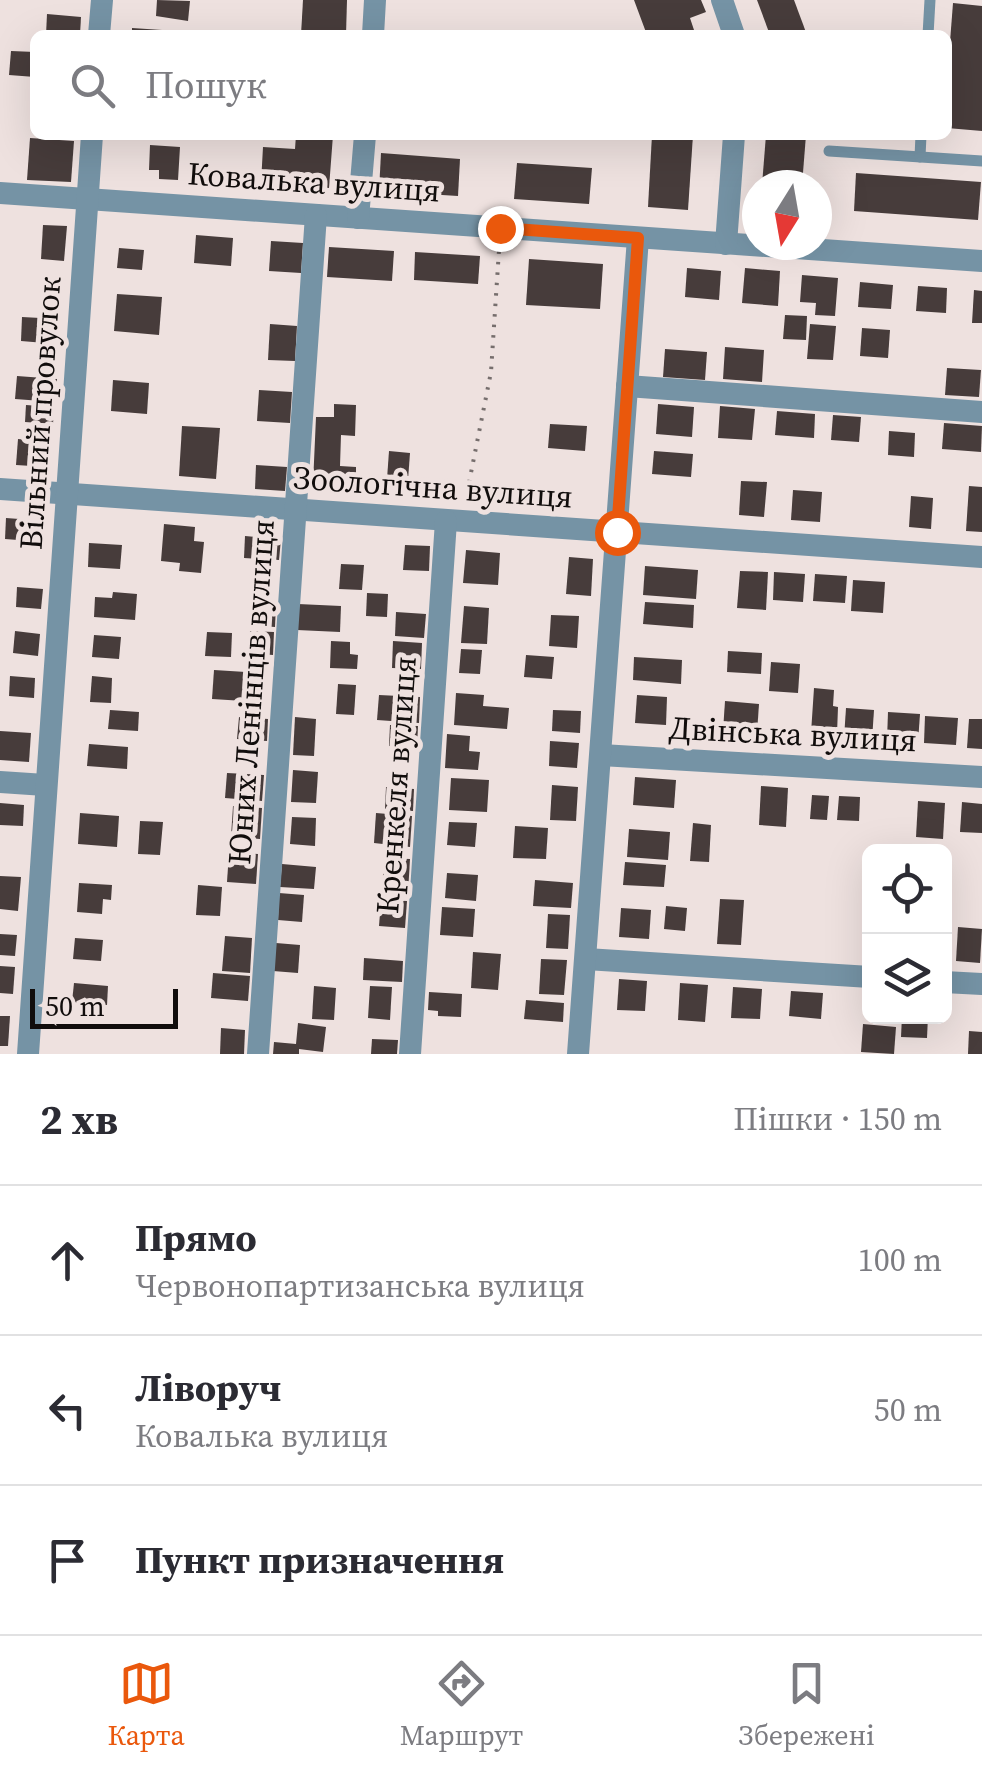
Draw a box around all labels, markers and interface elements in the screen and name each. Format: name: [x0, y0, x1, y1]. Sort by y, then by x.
search box: [30, 30, 952, 140]
icon: search: [65, 58, 120, 113]
text: Пошук: [145, 59, 267, 111]
street label: Ковалька вулиця: [186, 151, 442, 213]
north arrow: [742, 170, 832, 260]
route end: [478, 206, 524, 252]
street label: Вільний провулок: [8, 275, 72, 551]
street label: Зоологічна вулиця: [292, 455, 574, 519]
route start: [595, 510, 641, 556]
street label: Юних Ленінців вулиця: [217, 518, 285, 866]
street label: Кренкеля вулиця: [365, 655, 427, 915]
street label: Двінська вулиця: [668, 706, 918, 762]
map controls: [862, 844, 952, 1024]
button: locate: [862, 844, 952, 934]
button: layers: [862, 934, 952, 1024]
scale bar: [30, 984, 178, 1028]
text: 50 m: [45, 987, 105, 1025]
text: 2 хв: [40, 1090, 118, 1148]
text: Пішки · 150 m: [733, 1097, 942, 1141]
text: Прямо: [135, 1212, 257, 1264]
icon: ahead: [40, 1233, 95, 1288]
text: 100 m: [858, 1238, 942, 1282]
text: Червонопартизанська вулиця: [135, 1264, 585, 1308]
text: Ліворуч: [135, 1362, 282, 1414]
icon: left: [40, 1383, 95, 1438]
text: 50 m: [874, 1388, 942, 1432]
text: Ковалька вулиця: [135, 1414, 388, 1458]
icon: arrive: [40, 1533, 95, 1588]
text: Пункт призначення: [135, 1534, 504, 1586]
tab: Карта: [107, 1656, 185, 1754]
tab: Маршрут: [400, 1656, 523, 1754]
tab: Збережені: [738, 1656, 875, 1754]

